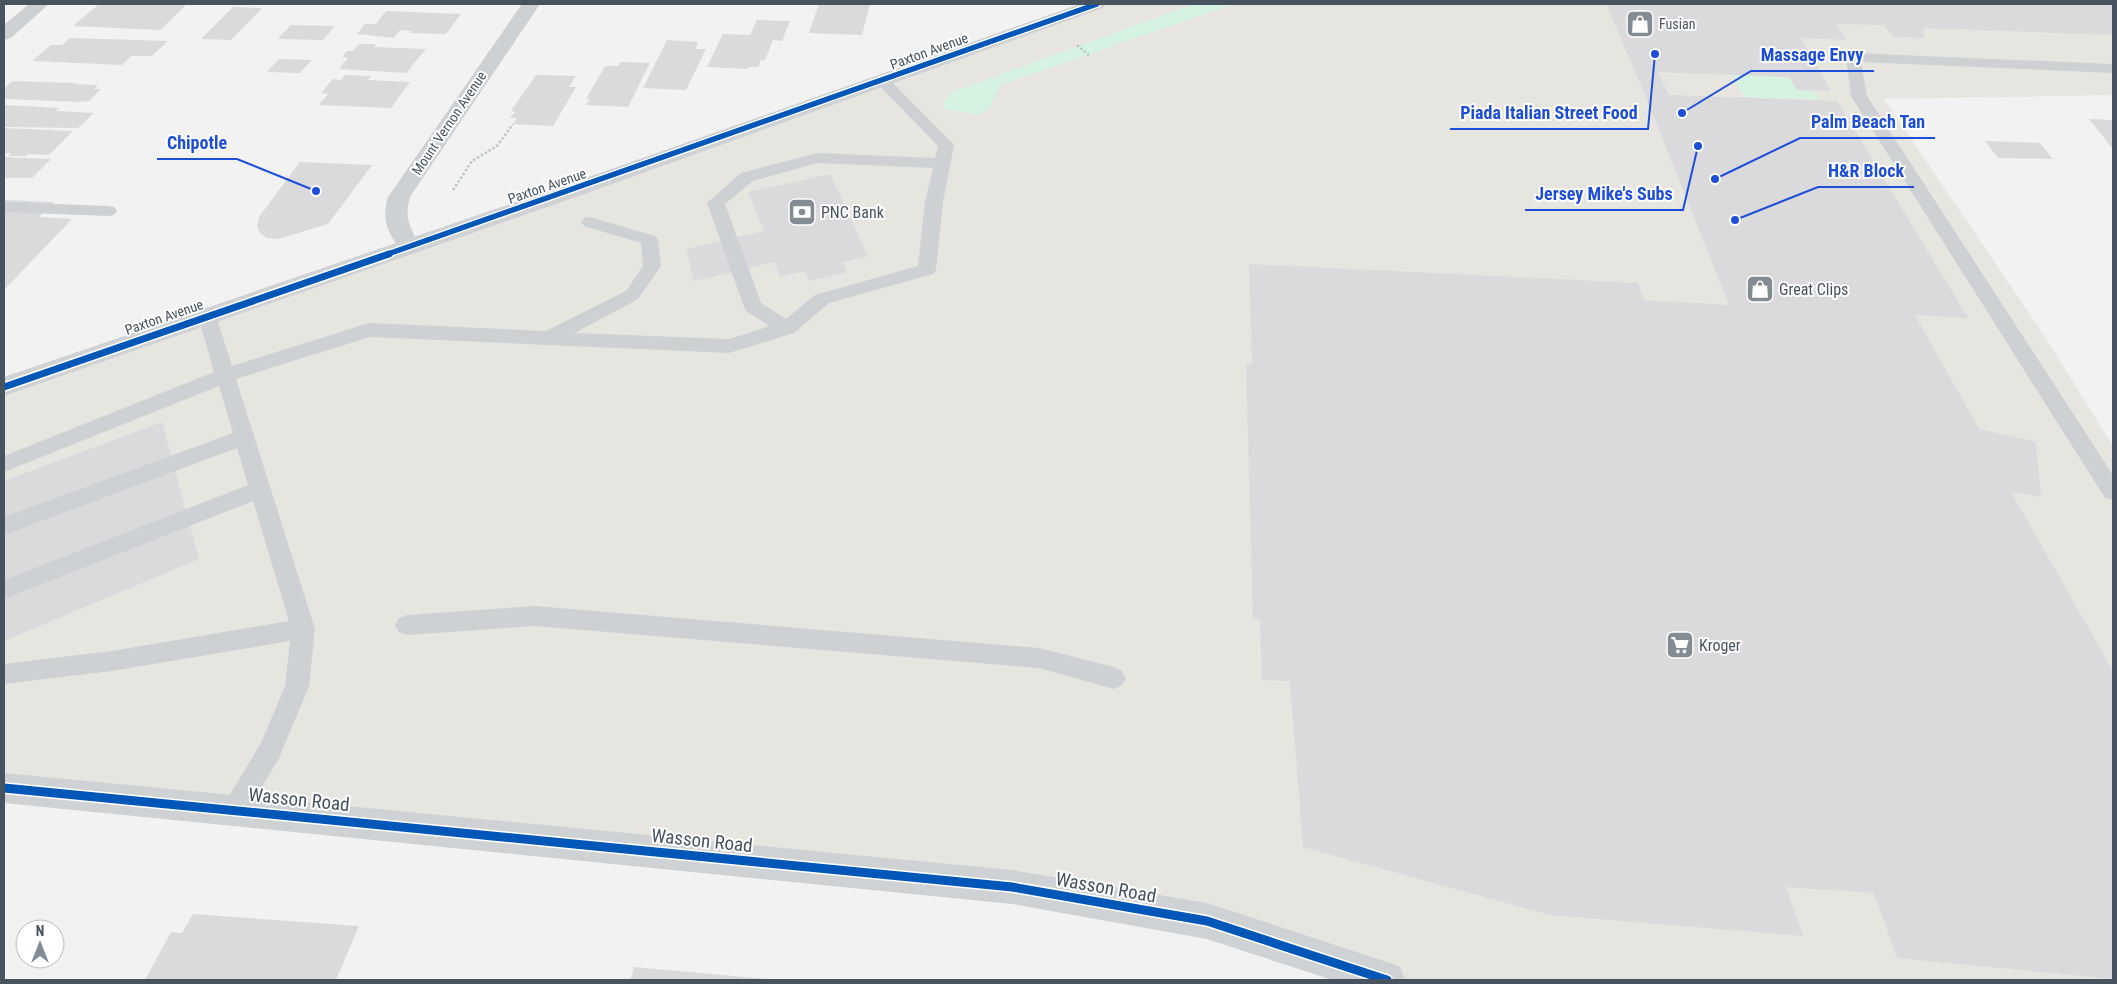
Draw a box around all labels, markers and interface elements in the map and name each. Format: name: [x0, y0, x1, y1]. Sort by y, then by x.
shop icon: Fusian: [1625, 9, 1655, 39]
place label: Fusian: [1659, 16, 1695, 32]
street label: Paxton Avenue: [888, 29, 971, 73]
callout: Massage Envy: [1751, 38, 1874, 71]
text: Massage Envy: [1761, 44, 1863, 65]
street label: Mount Vernon Avenue: [409, 68, 490, 178]
callout: Piada Italian Street Food: [1450, 96, 1648, 129]
text: Piada Italian Street Food: [1460, 102, 1638, 123]
callout: Palm Beach Tan: [1800, 105, 1935, 138]
text: Palm Beach Tan: [1811, 111, 1925, 132]
callout: Chipotle: [157, 126, 237, 159]
text: Chipotle: [167, 132, 227, 153]
callout: H&R Block: [1818, 154, 1914, 187]
text: H&R Block: [1828, 160, 1904, 181]
street label: Paxton Avenue: [506, 165, 589, 207]
callout: Jersey Mike's Subs: [1525, 177, 1683, 210]
text: Jersey Mike's Subs: [1535, 183, 1673, 204]
bank icon: PNC Bank: [787, 197, 817, 227]
place label: PNC Bank: [821, 203, 885, 222]
shop icon: Great Clips: [1745, 274, 1775, 304]
place label: Great Clips: [1779, 280, 1848, 299]
street label: Paxton Avenue: [123, 296, 206, 338]
supermarket icon: Kroger: [1665, 630, 1695, 660]
place label: Kroger: [1699, 636, 1741, 655]
street label: Wasson Road: [247, 783, 351, 816]
street label: Wasson Road: [650, 824, 754, 857]
street label: Wasson Road: [1054, 867, 1158, 908]
north arrow: [15, 919, 65, 969]
text: N: [36, 923, 44, 939]

